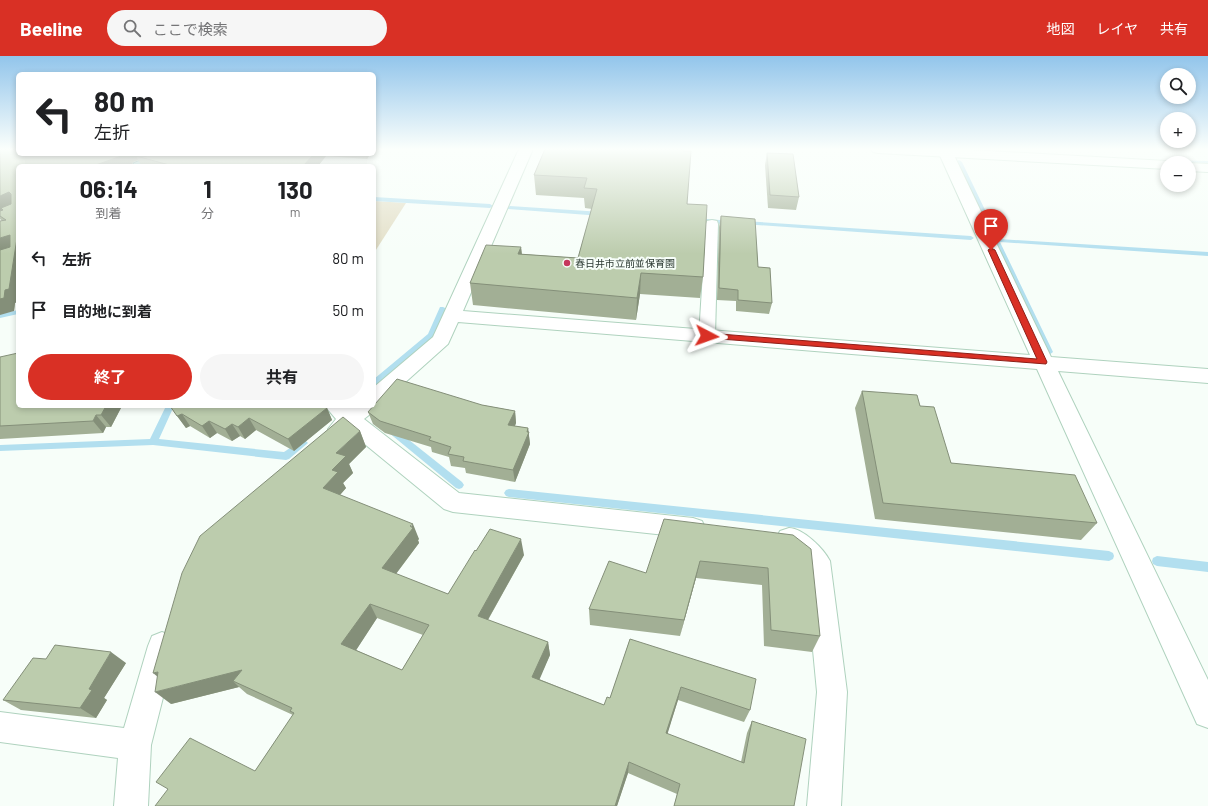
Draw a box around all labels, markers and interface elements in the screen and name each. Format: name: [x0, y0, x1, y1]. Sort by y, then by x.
search box: [107, 10, 387, 46]
text: Beeline: [20, 17, 83, 40]
icon: search: [121, 17, 143, 39]
text: ここで検索: [153, 20, 228, 38]
text: 地図: [1046, 20, 1074, 37]
text: レイヤ: [1096, 20, 1138, 37]
text: 共有: [1160, 20, 1188, 37]
map controls: [1160, 68, 1196, 192]
button: search: [1160, 68, 1196, 104]
text: 80 m: [94, 84, 154, 118]
icon: left: [28, 88, 80, 140]
button: +: [1160, 112, 1196, 148]
text: 左折: [94, 121, 130, 143]
button: −: [1160, 156, 1196, 192]
text: 06:14: [79, 174, 138, 203]
text: 1: [203, 174, 212, 203]
text: 130: [277, 175, 313, 204]
text: m: [290, 204, 300, 220]
text: 到着: [96, 205, 122, 221]
text: 分: [201, 205, 214, 221]
pin: [974, 209, 1008, 250]
icon: arrive: [980, 215, 1002, 237]
icon: left: [28, 247, 50, 269]
text: 80 m: [332, 249, 364, 267]
text: 左折: [62, 250, 92, 268]
place label: 春日井市立前並保育園: [575, 257, 675, 269]
marker: 春日井市立前並保育園: [562, 258, 572, 268]
icon: arrive: [28, 299, 50, 321]
text: 50 m: [332, 301, 364, 319]
text: 目的地に到着: [62, 302, 152, 320]
position arrow: [686, 315, 728, 357]
button: 終了: [28, 354, 192, 400]
button: 共有: [200, 354, 364, 400]

